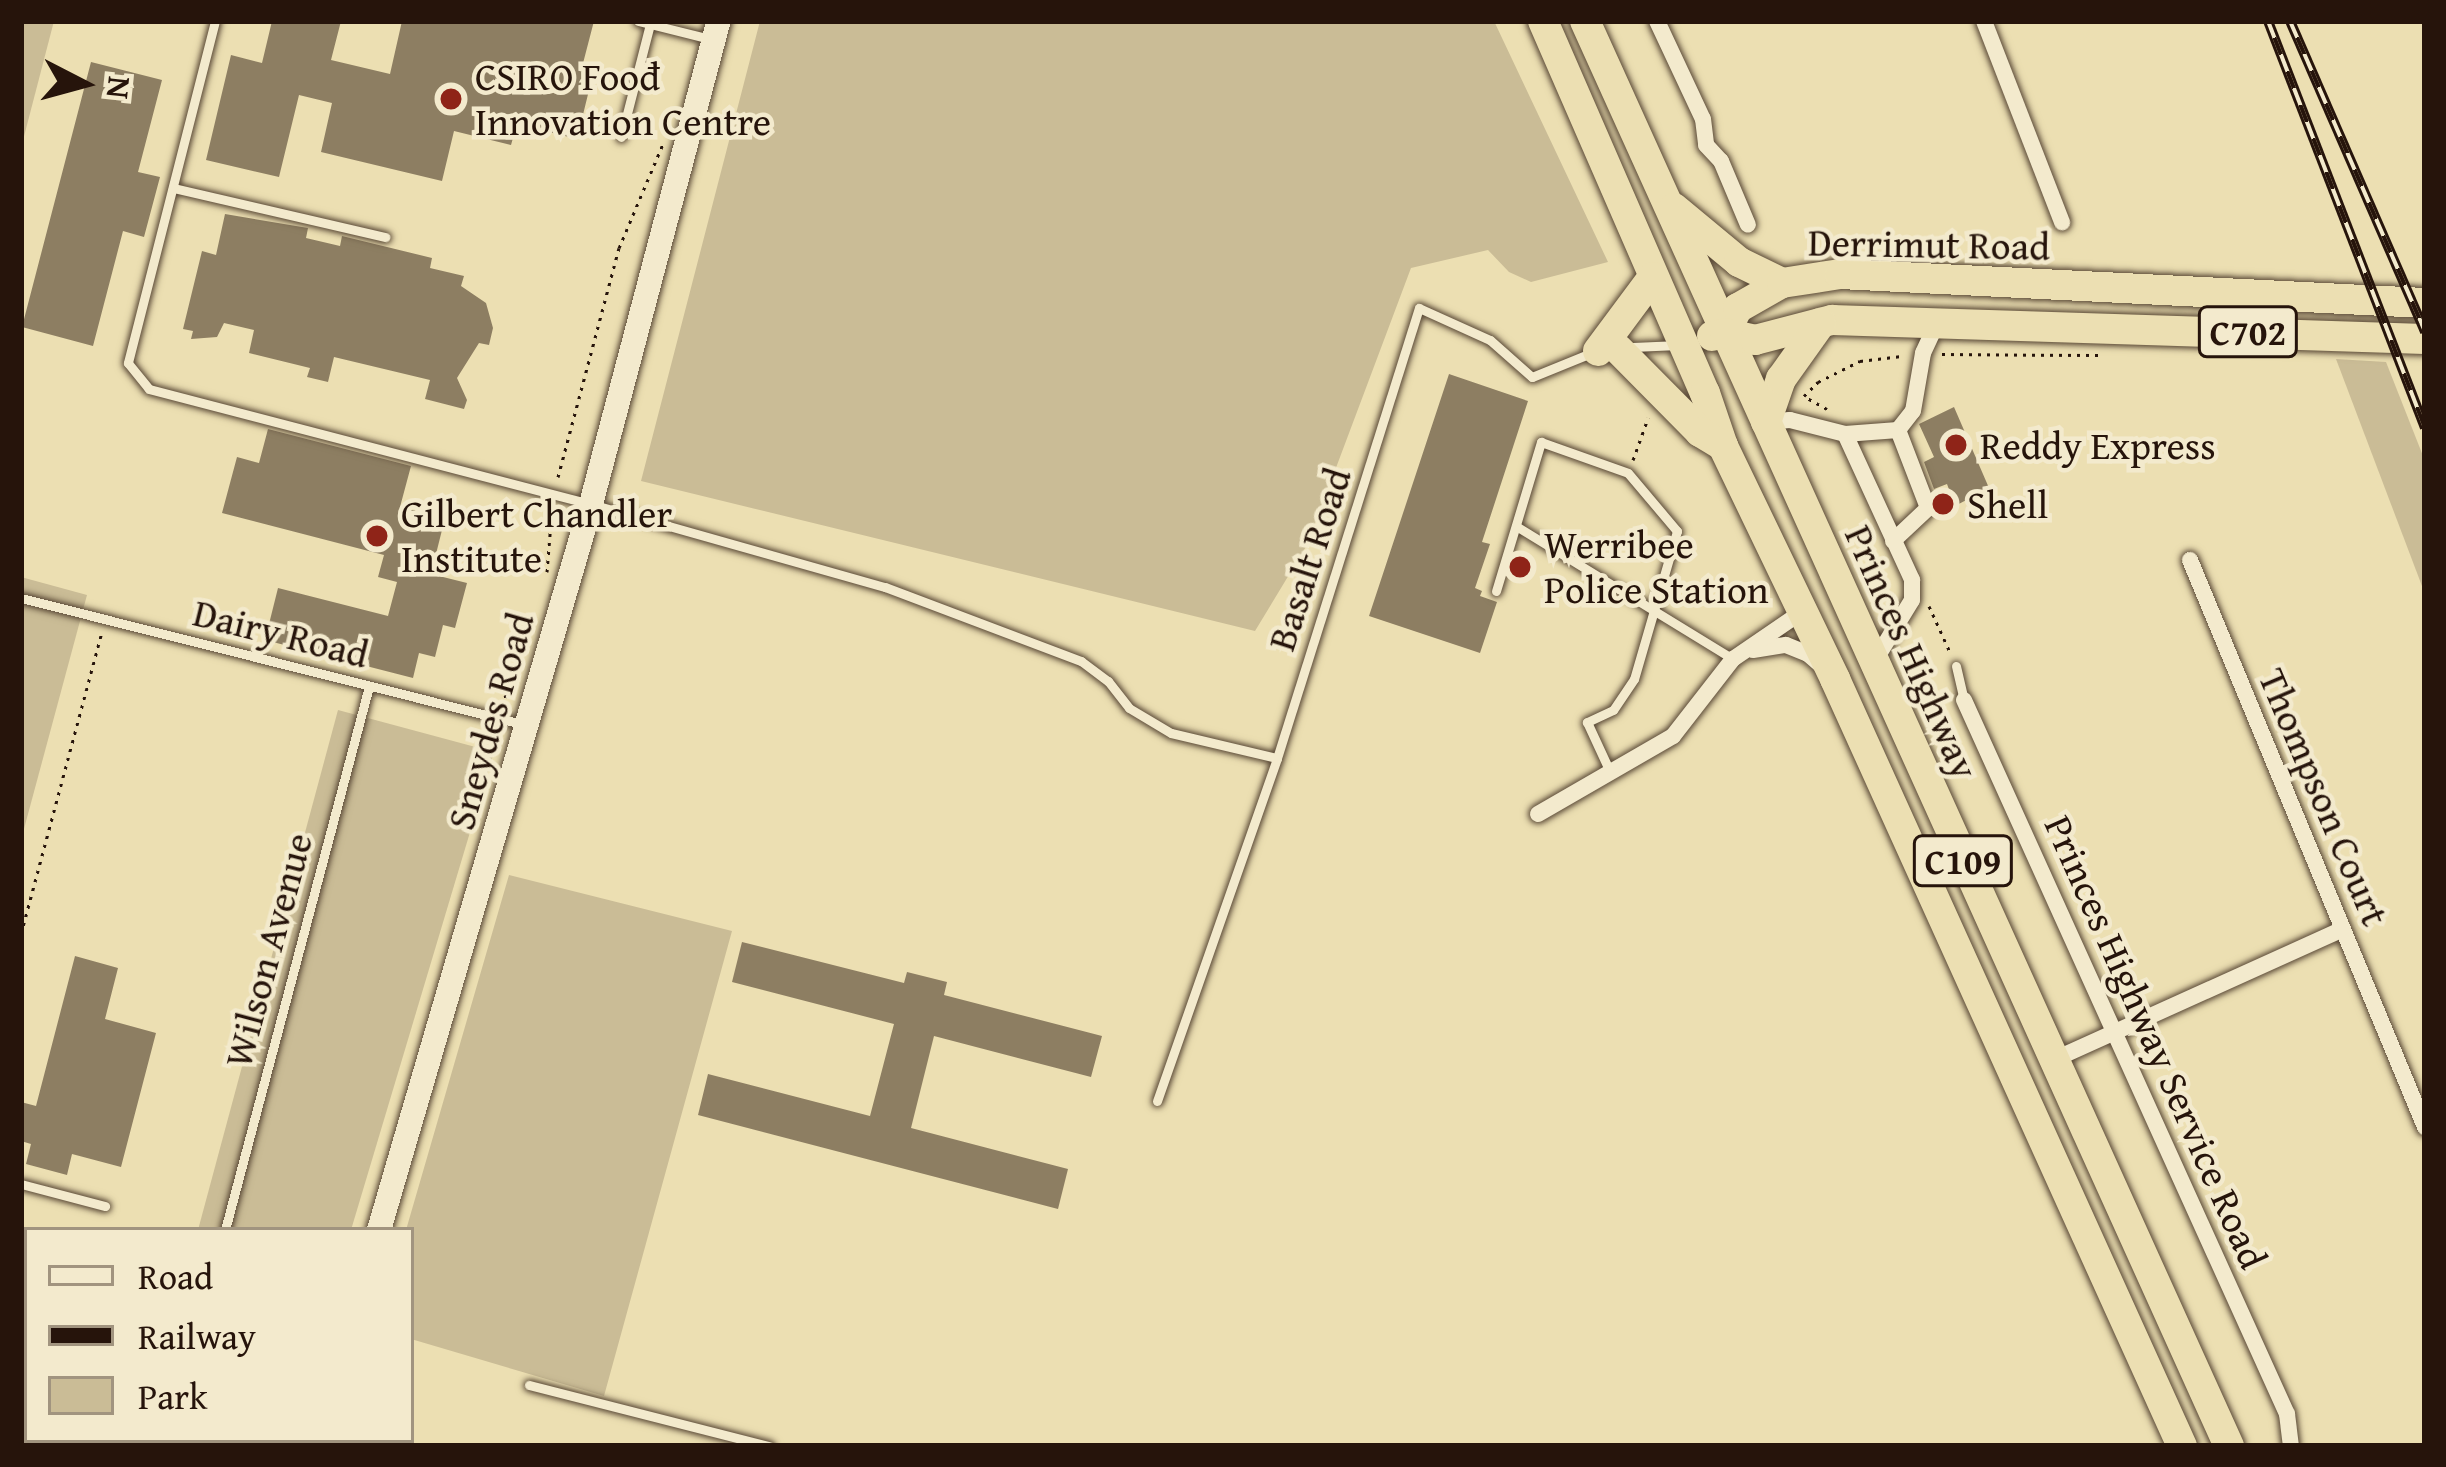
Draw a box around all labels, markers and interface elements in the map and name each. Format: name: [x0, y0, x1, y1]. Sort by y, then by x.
north arrow: [24, 24, 144, 144]
place label: CSIRO Foođ Innovation Centre: [475, 54, 771, 145]
text: N: [95, 74, 145, 101]
marker: CSIRO Foođ Innovation Centre: [438, 86, 464, 112]
street label: Derrimut Road: [1808, 218, 2050, 270]
road number: C702: [2197, 302, 2299, 362]
place label: Reddy Express: [1980, 422, 2216, 468]
marker: Reddy Express: [1943, 432, 1969, 458]
street label: Basalt Road: [1257, 462, 1361, 656]
place label: Shell: [1967, 481, 2048, 527]
place label: Gilbert Chandler Institute: [401, 491, 672, 582]
marker: Shell: [1930, 491, 1956, 517]
street label: Princes Highway: [1835, 518, 1989, 786]
place label: Werribee Police Station: [1544, 522, 1769, 613]
marker: Gilbert Chandler Institute: [364, 523, 390, 549]
marker: Werribee Police Station: [1507, 554, 1533, 580]
street label: Dairy Road: [189, 589, 373, 677]
street label: Sneydes Road: [437, 607, 543, 835]
street label: Thompson Court: [2249, 662, 2399, 932]
street label: Princes Highway Service Road: [2035, 808, 2277, 1276]
street label: Wilson Avenue: [214, 828, 322, 1072]
road number: C109: [1912, 831, 2014, 891]
legend: [24, 1227, 414, 1443]
text: Road: [138, 1249, 213, 1302]
text: Railway: [138, 1309, 256, 1362]
text: Park: [138, 1369, 208, 1422]

